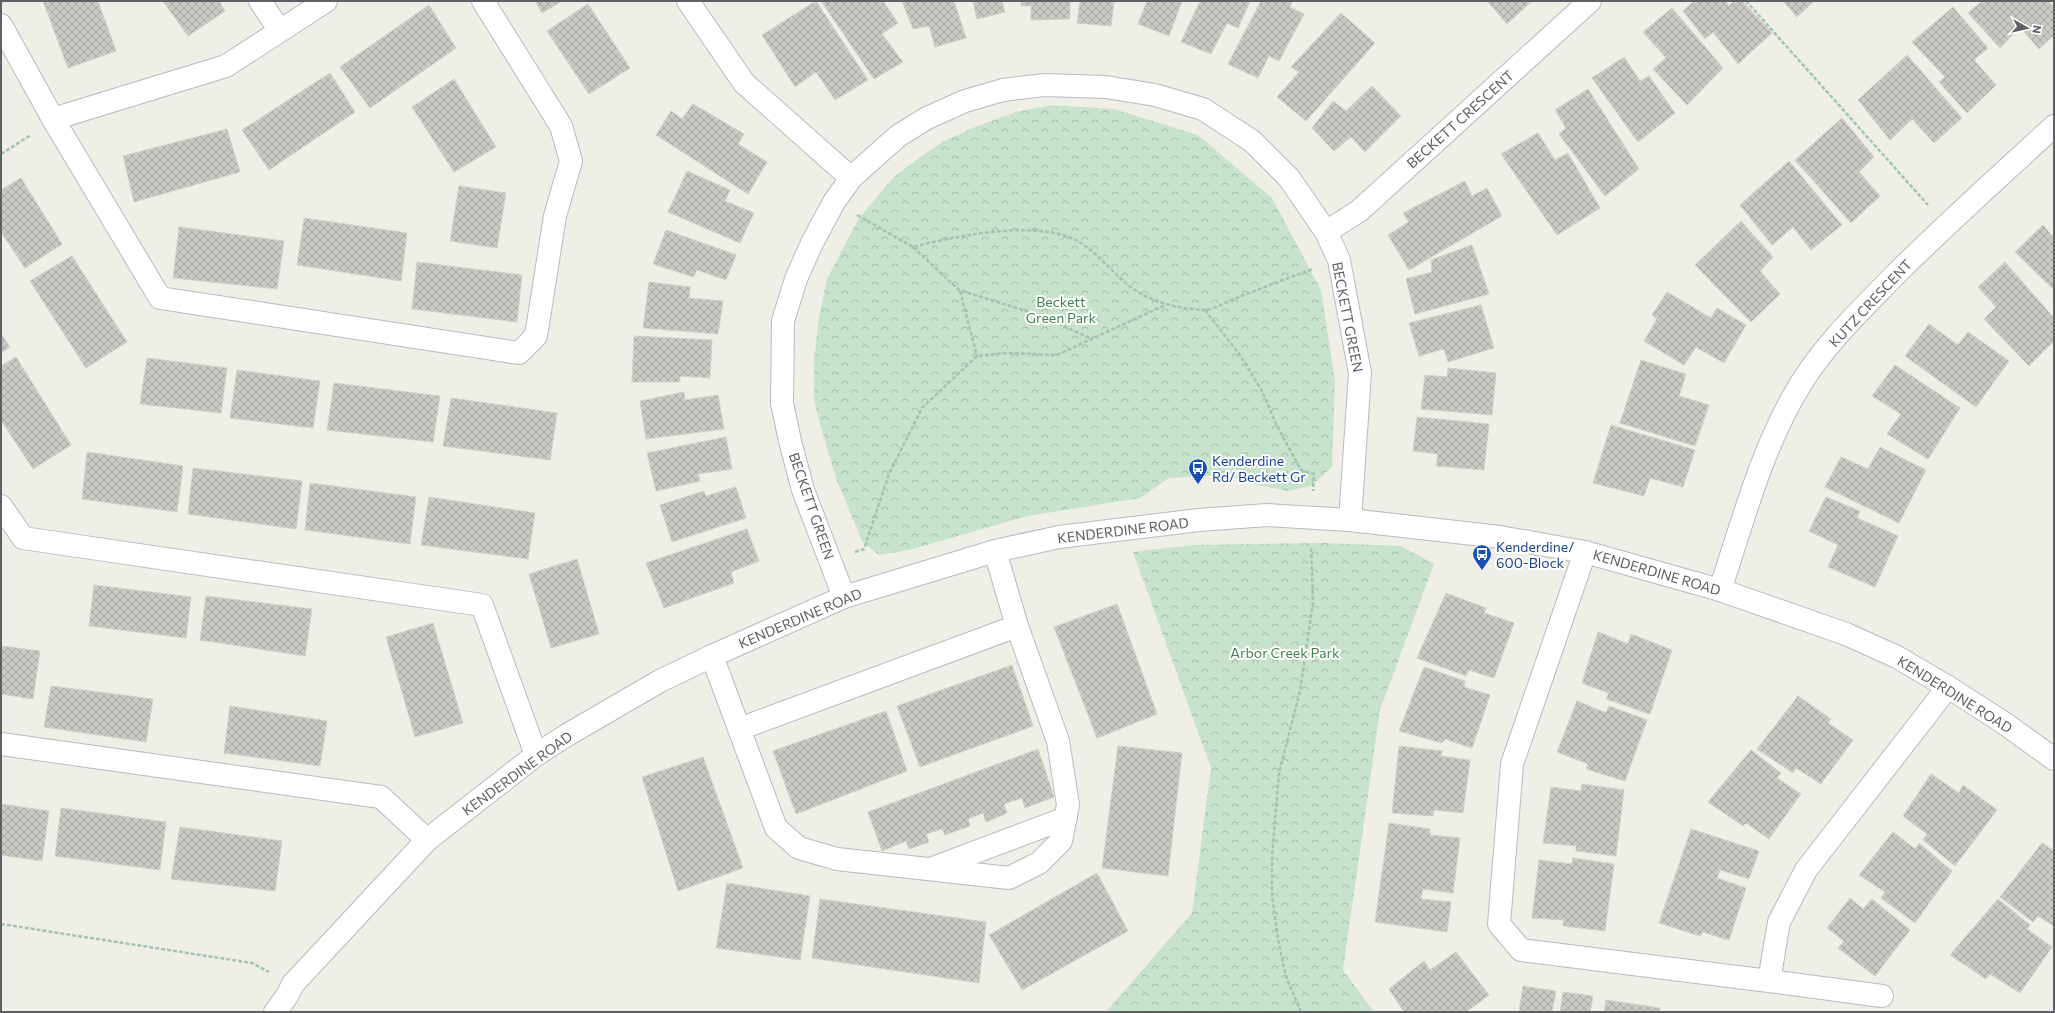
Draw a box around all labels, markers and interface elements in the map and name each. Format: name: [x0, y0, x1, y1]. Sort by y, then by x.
north arrow: [2007, 8, 2047, 48]
text: N: [2030, 24, 2044, 34]
street label: BECKETT CRESCENT: [1403, 66, 1517, 172]
street label: KUTZ CRESCENT: [1825, 256, 1915, 350]
street label: BECKETT GREEN: [1329, 260, 1367, 374]
park label: Beckett Green Park: [1026, 293, 1097, 326]
street label: BECKETT GREEN: [786, 450, 838, 562]
place label: Kenderdine Rd/ Beckett Gr: [1212, 452, 1306, 485]
bus stop icon: Kenderdine Rd/ Beckett Gr: [1187, 457, 1209, 485]
street label: KENDERDINE ROAD: [1056, 514, 1190, 546]
place label: Kenderdine/ 600-Block: [1496, 538, 1574, 571]
bus stop icon: Kenderdine/ 600-Block: [1471, 543, 1493, 571]
street label: KENDERDINE ROAD: [1591, 546, 1723, 598]
street label: KENDERDINE ROAD: [736, 584, 864, 652]
park label: Arbor Creek Park: [1230, 644, 1340, 661]
street label: KENDERDINE ROAD: [1894, 652, 2016, 736]
street label: KENDERDINE ROAD: [459, 727, 575, 819]

